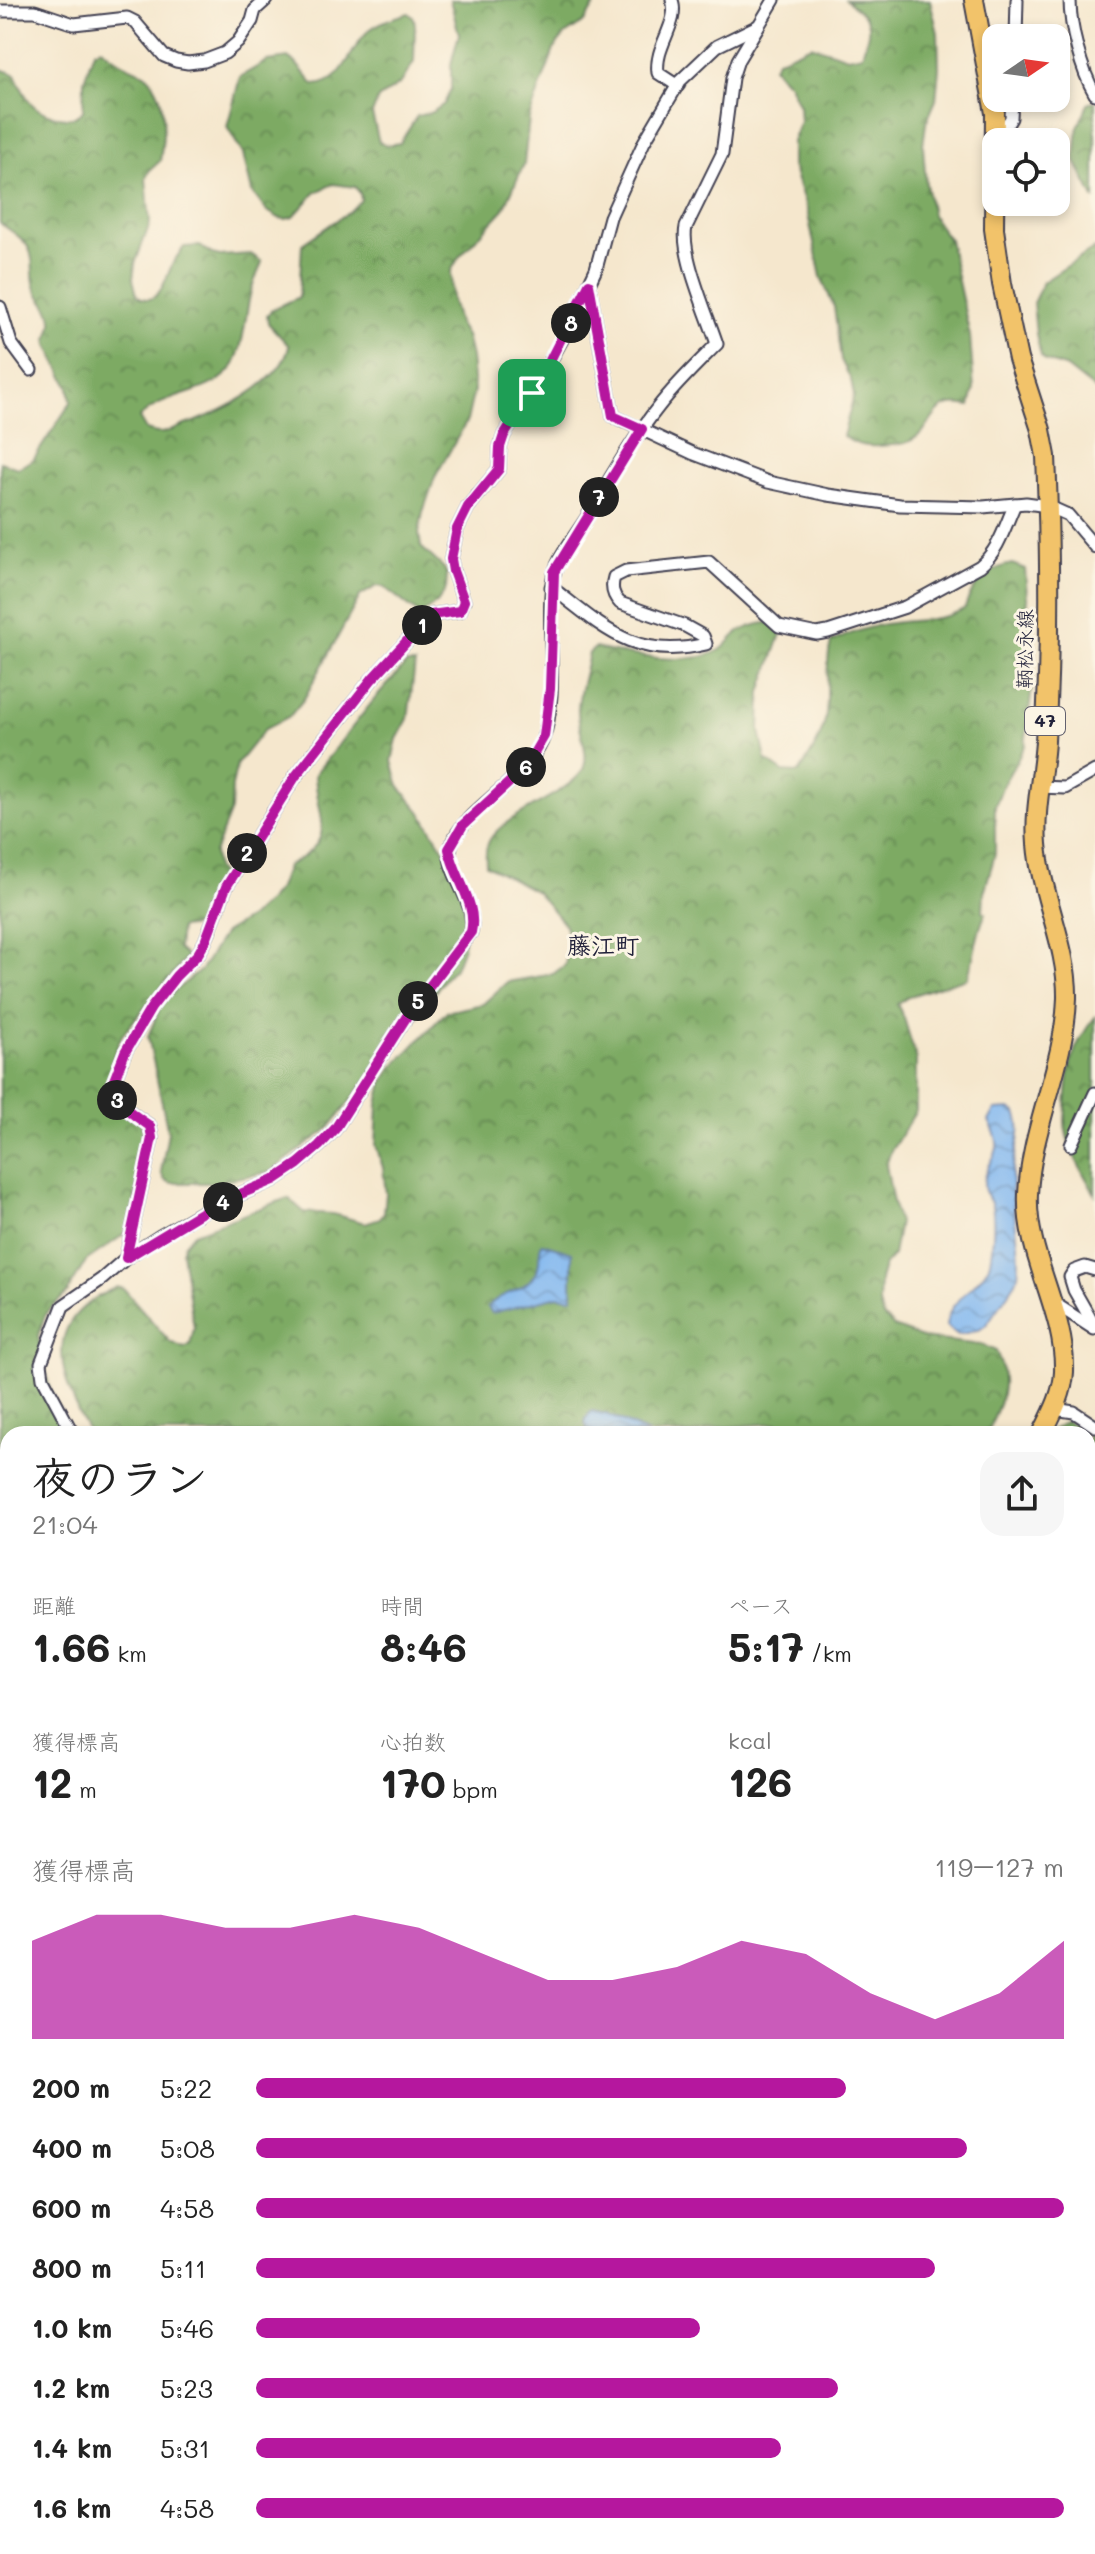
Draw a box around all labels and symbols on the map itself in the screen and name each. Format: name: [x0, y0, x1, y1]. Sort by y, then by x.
north arrow: [982, 24, 1070, 112]
pin: 8: [551, 303, 591, 343]
pin: [498, 359, 566, 427]
pin: 7: [579, 477, 619, 517]
pin: 1: [402, 605, 442, 645]
street label: 鞆松永線: [1010, 609, 1038, 689]
road number: 47: [1025, 707, 1065, 735]
pin: 6: [506, 747, 546, 787]
pin: 2: [227, 833, 267, 873]
district label: 藤江町: [567, 929, 639, 960]
pin: 5: [398, 981, 438, 1021]
pin: 3: [97, 1080, 137, 1120]
pin: 4: [203, 1182, 243, 1222]

